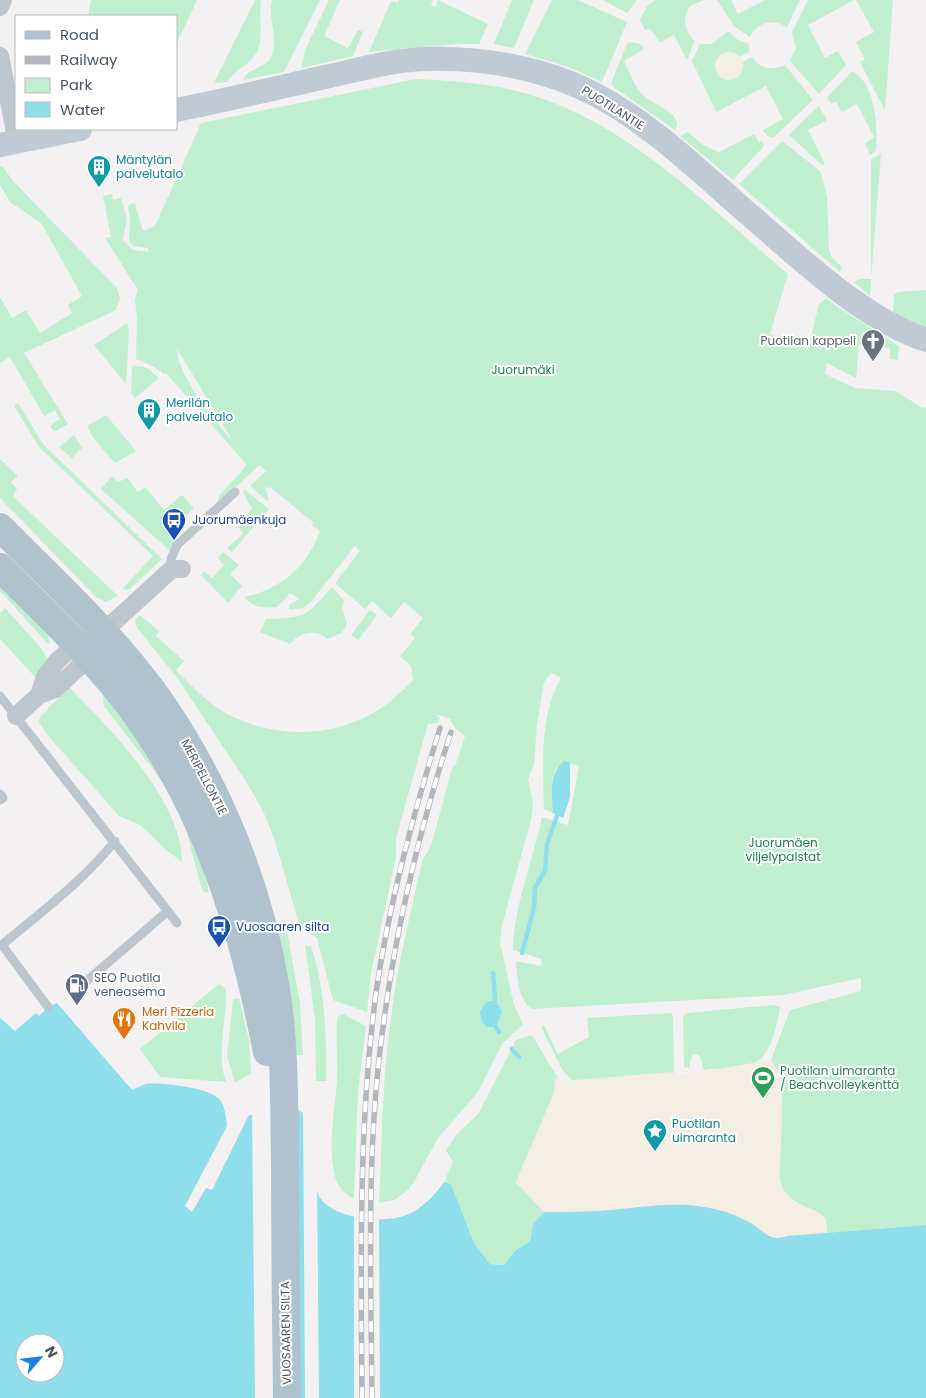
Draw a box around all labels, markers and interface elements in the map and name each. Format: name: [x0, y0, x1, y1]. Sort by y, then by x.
legend: [15, 15, 178, 130]
text: Road: [60, 24, 99, 45]
text: Railway: [60, 49, 118, 70]
text: Park: [60, 74, 92, 95]
street label: PUOTILANTIE: [579, 81, 648, 134]
text: Water: [60, 99, 106, 120]
place label: Mäntylän palvelutalo: [116, 151, 183, 182]
building icon: Mäntylän palvelutalo: [86, 154, 112, 188]
church icon: Puotilan kappeli: [860, 328, 886, 362]
place label: Puotilan kappeli: [761, 332, 856, 349]
park label: Juorumäki: [491, 361, 555, 378]
place label: Merilän palvelutalo: [166, 394, 233, 425]
building icon: Merilän palvelutalo: [136, 397, 162, 431]
bus stop icon: Juorumäenkuja: [161, 507, 187, 541]
place label: Juorumäenkuja: [192, 511, 286, 528]
street label: MERIPELLONTIE: [177, 736, 232, 818]
park label: Juorumäen viljelypalstat: [745, 834, 821, 865]
bus stop icon: Vuosaaren silta: [206, 914, 232, 948]
place label: Vuosaaren silta: [236, 918, 329, 935]
place label: SEO Puotila veneasema: [94, 969, 166, 1000]
fuel station icon: SEO Puotila veneasema: [64, 972, 90, 1006]
place label: Meri Pizzeria Kahvila: [142, 1003, 214, 1034]
restaurant icon: Meri Pizzeria Kahvila: [111, 1006, 137, 1040]
place label: Puotilan uimaranta / Beachvolleykenttä: [780, 1062, 899, 1093]
sports icon: Puotilan uimaranta / Beachvolleykenttä: [750, 1065, 776, 1099]
place label: Puotilan uimaranta: [672, 1115, 736, 1146]
place icon: Puotilan uimaranta: [642, 1118, 668, 1152]
street label: VUOSAAREN SILTA: [276, 1281, 295, 1385]
north arrow: [15, 1333, 65, 1383]
text: N: [40, 1343, 63, 1361]

